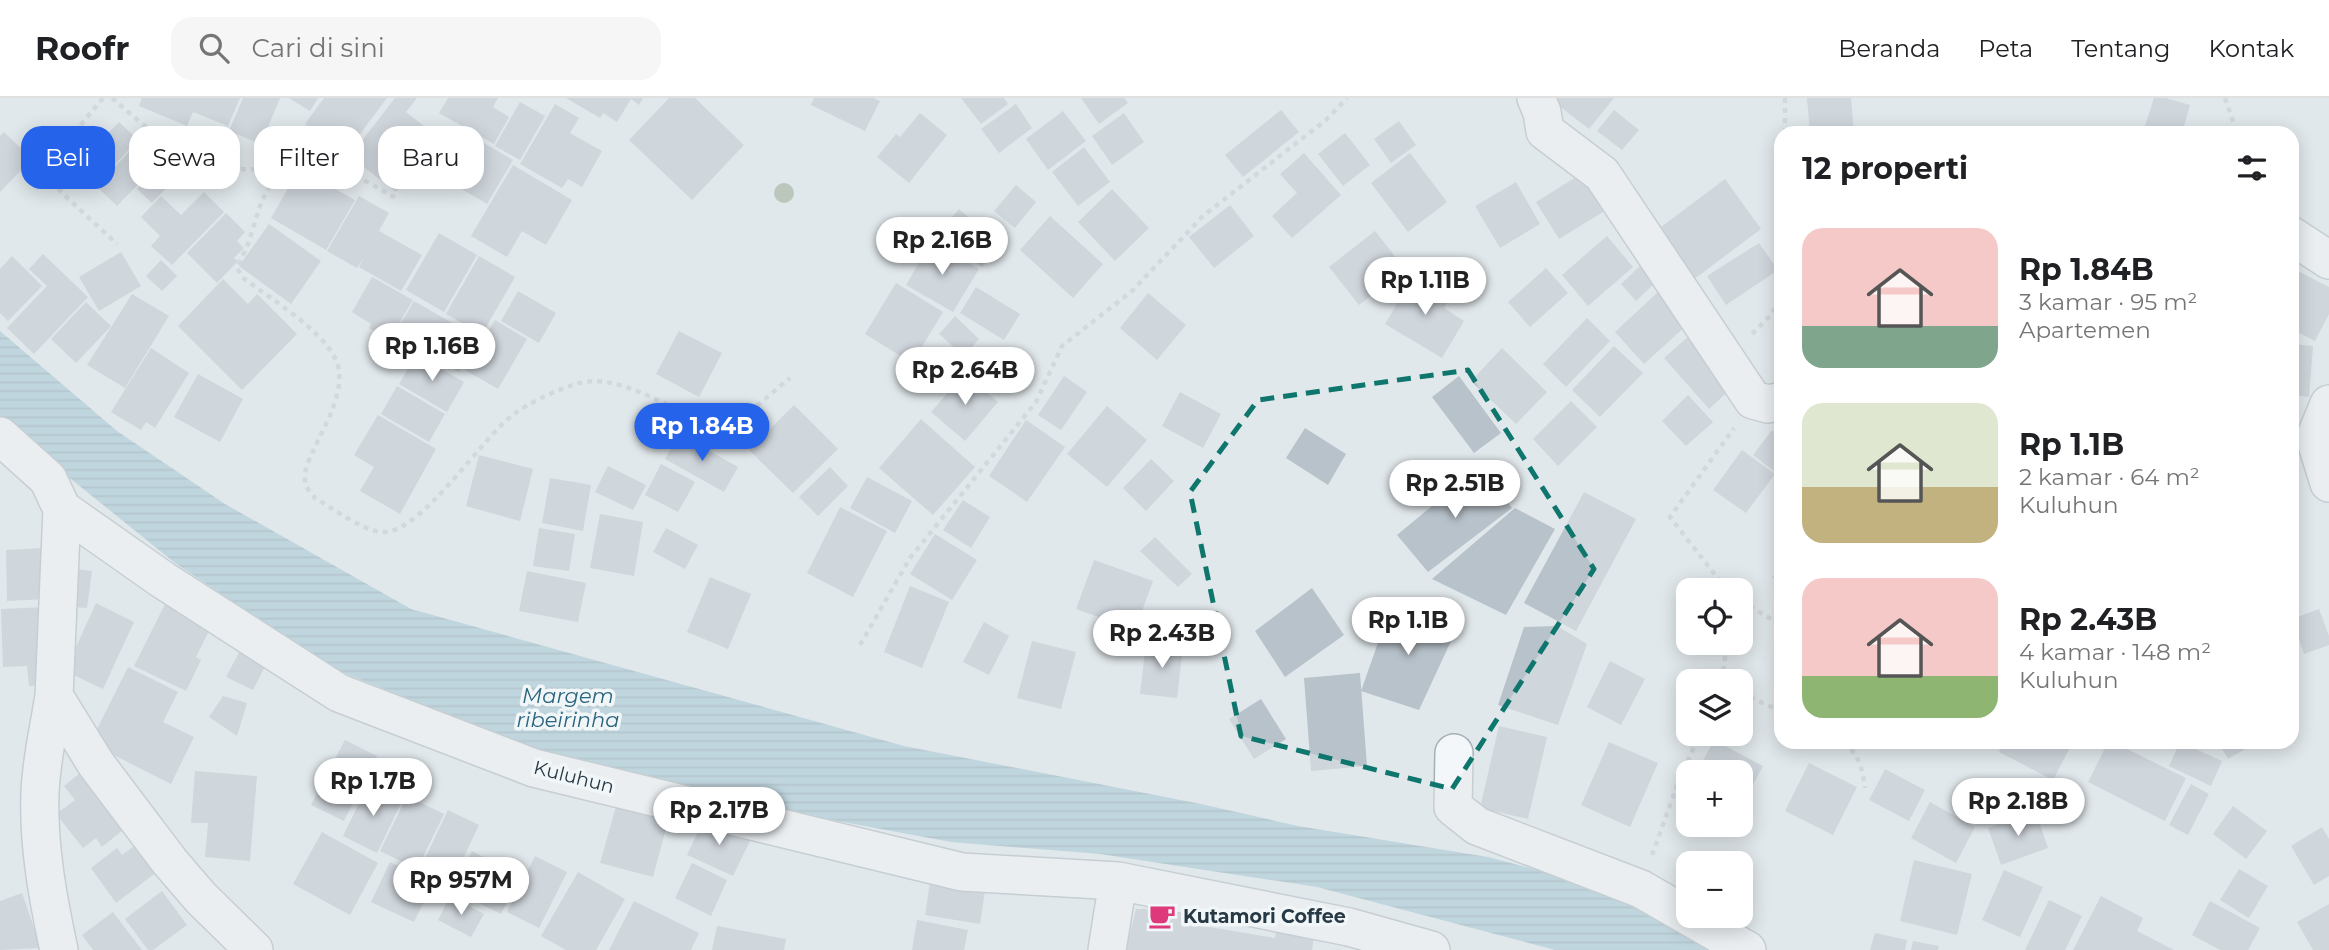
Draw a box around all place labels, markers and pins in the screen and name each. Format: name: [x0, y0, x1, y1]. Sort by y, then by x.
pin: Rp 2.16B: [870, 218, 1014, 277]
pin: Rp 1.11B: [1353, 258, 1497, 317]
pin: Rp 1.16B: [360, 324, 504, 383]
pin: Rp 2.64B: [893, 348, 1037, 407]
pin: Rp 1.84B: [630, 404, 774, 463]
pin: Rp 2.51B: [1383, 460, 1527, 520]
pin: Rp 1.1B: [1343, 598, 1473, 657]
pin: Rp 2.43B: [1090, 610, 1234, 670]
pin: Rp 1.7B: [308, 758, 438, 818]
pin: Rp 2.18B: [1946, 778, 2090, 838]
pin: Rp 2.17B: [647, 788, 791, 847]
pin: Rp 957M: [396, 858, 526, 917]
cafe icon: Kutamori Coffee: [1147, 901, 1177, 931]
place label: Kutamori Coffee: [1183, 905, 1346, 928]

